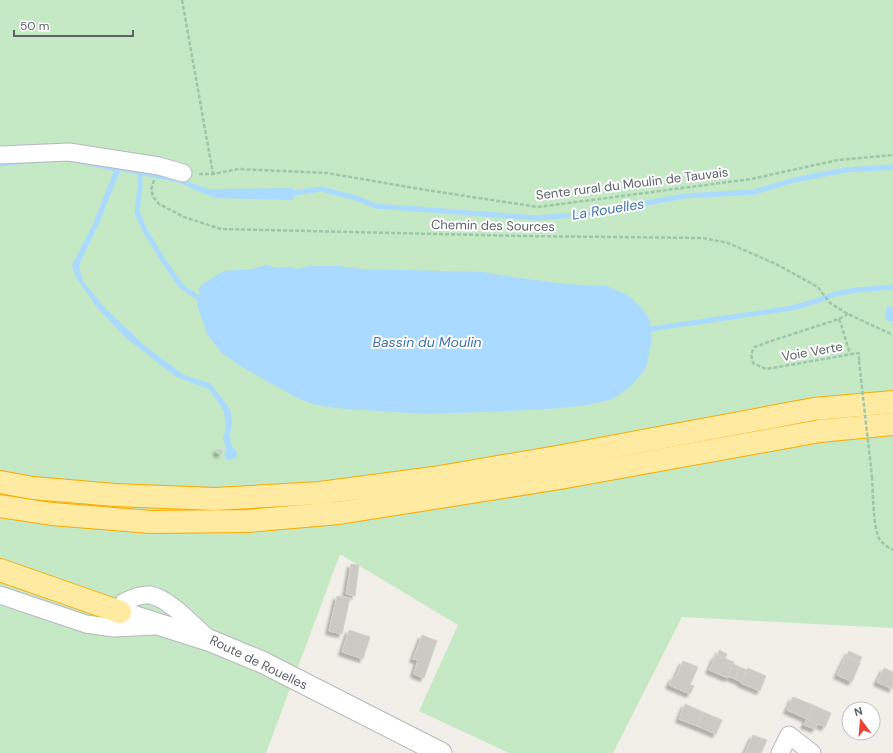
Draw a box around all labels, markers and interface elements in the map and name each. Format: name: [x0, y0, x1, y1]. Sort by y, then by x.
scale bar: [14, 12, 133, 38]
text: 50 m: [20, 18, 49, 34]
street label: Sente rural du Moulin de Tauvais: [535, 163, 729, 204]
water label: La Rouelles: [571, 194, 645, 224]
street label: Chemin des Sources: [431, 216, 555, 235]
water label: Bassin du Moulin: [372, 333, 482, 351]
street label: Voie Verte: [780, 338, 844, 365]
street label: Route de Rouelles: [207, 631, 311, 694]
north arrow: [841, 701, 881, 741]
text: N: [852, 704, 864, 719]

